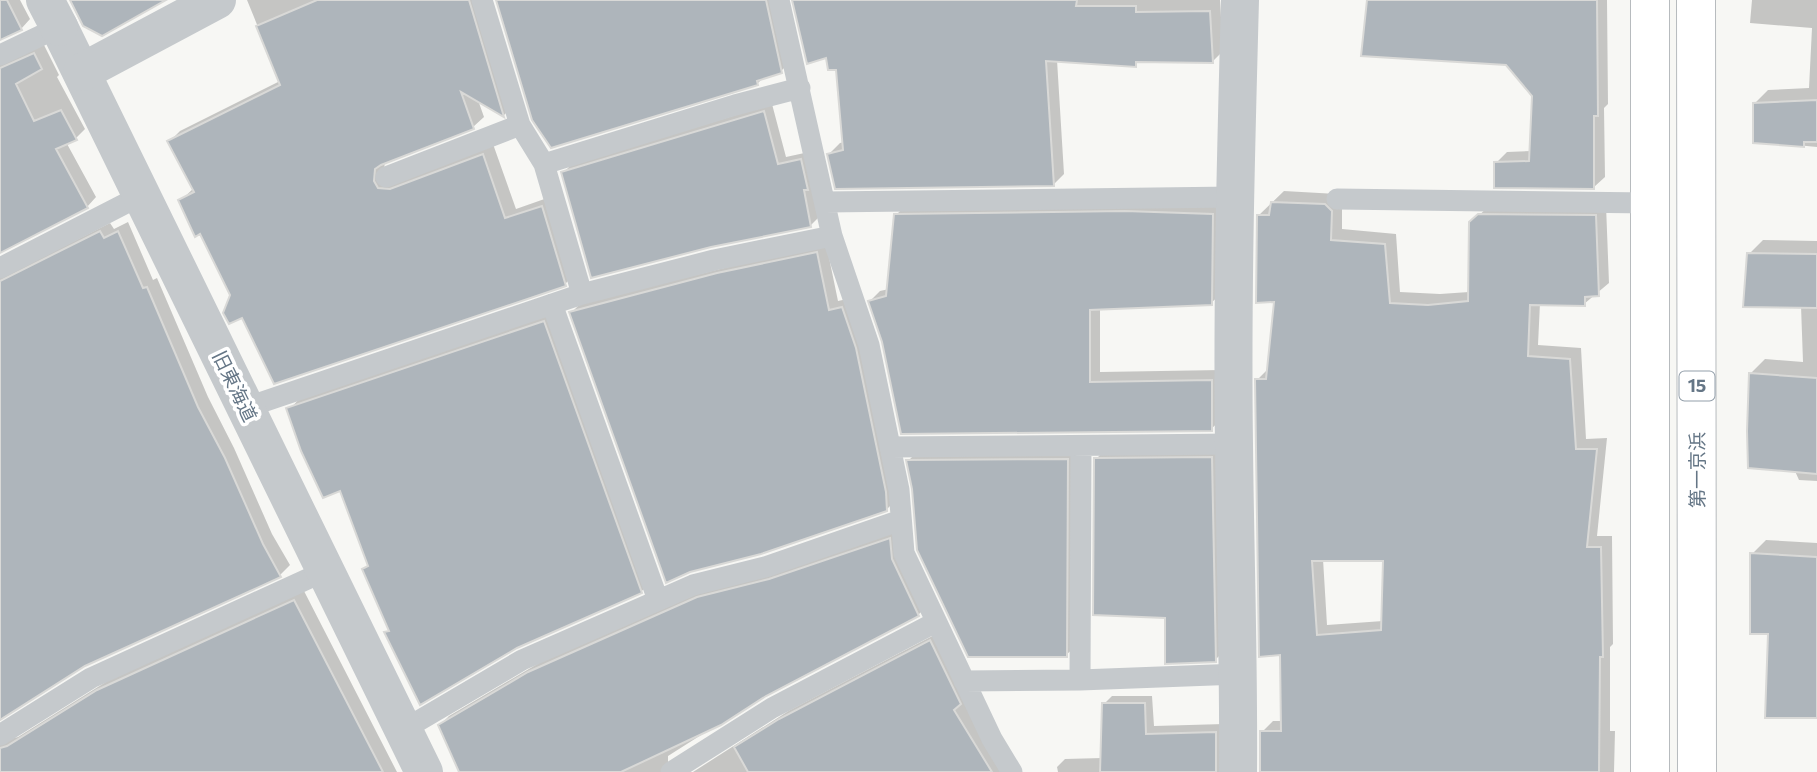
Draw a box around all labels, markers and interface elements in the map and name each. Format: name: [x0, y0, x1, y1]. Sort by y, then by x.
street label: 旧東海道: [208, 347, 262, 425]
road number: 15: [1680, 372, 1714, 400]
street label: 第一京浜: [1685, 432, 1708, 508]

